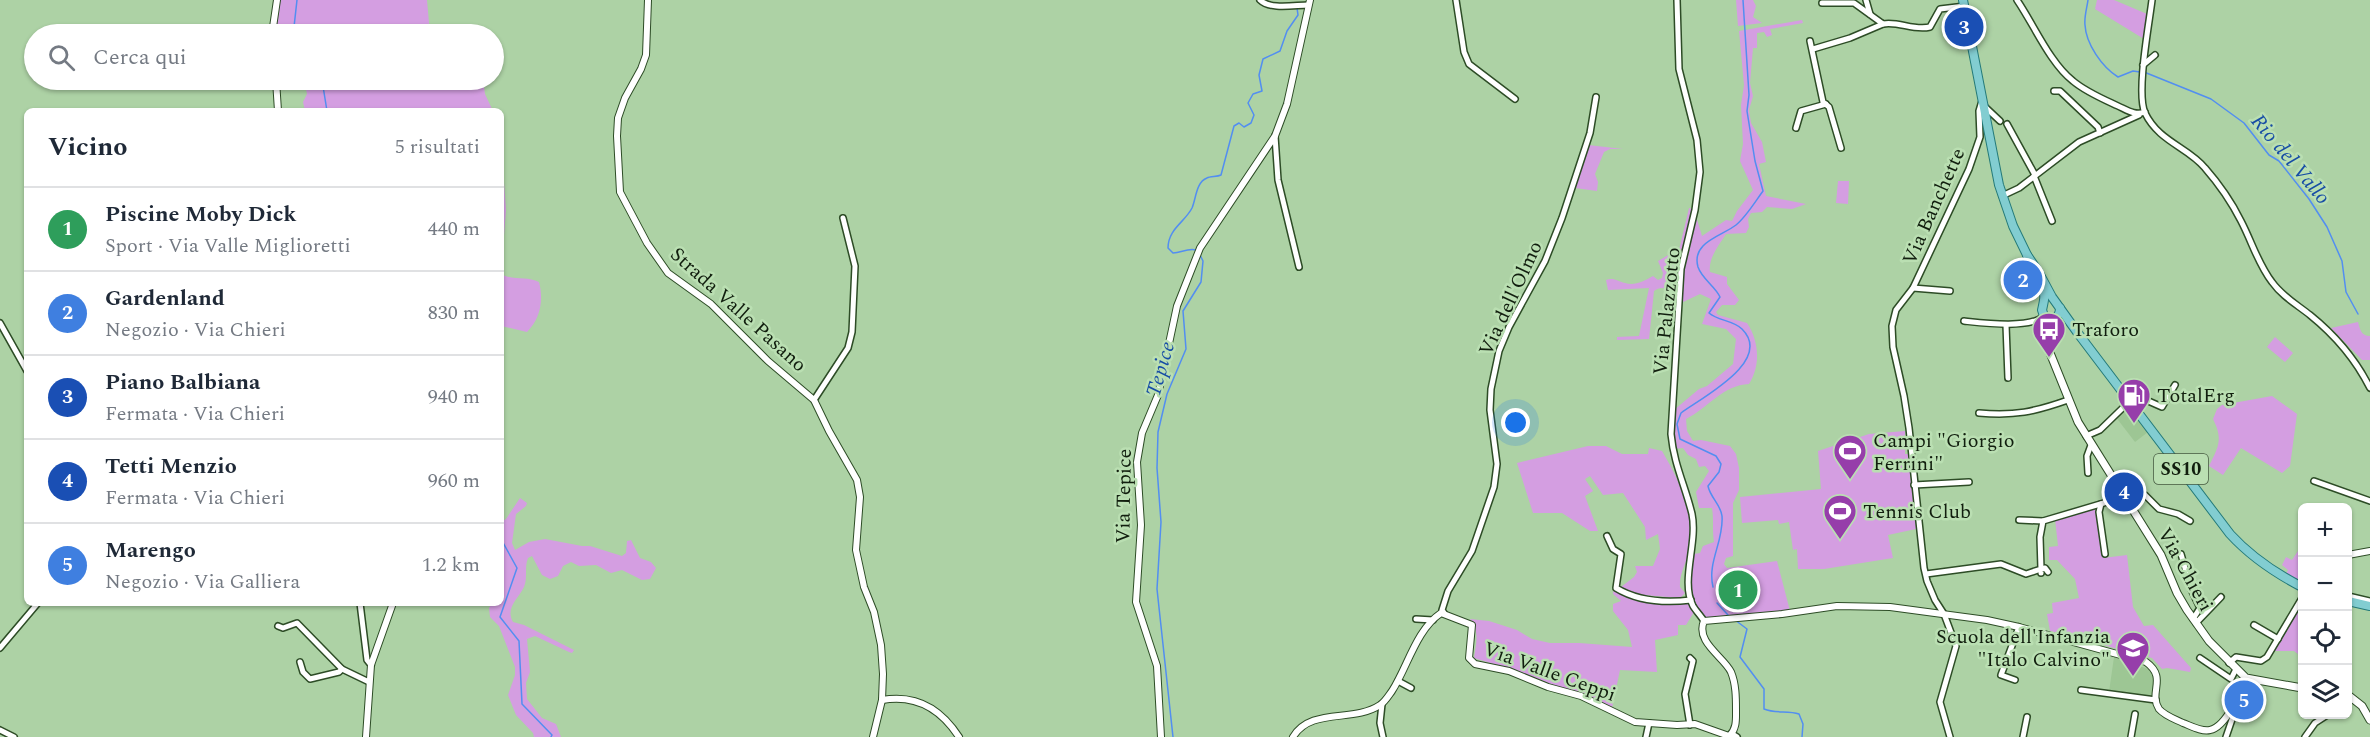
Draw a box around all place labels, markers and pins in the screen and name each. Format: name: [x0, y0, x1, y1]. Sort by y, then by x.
pin: 3: [1944, 4, 1984, 50]
pin: 2: [2004, 258, 2042, 302]
bus stop icon: Traforo: [2031, 311, 2067, 358]
place label: Traforo: [2072, 315, 2139, 345]
fuel station icon: TotalErg: [2116, 377, 2152, 424]
place label: TotalErg: [2157, 381, 2235, 411]
place label: Campi "Giorgio Ferrini": [1873, 426, 2014, 479]
sports icon: Campi "Giorgio Ferrini": [1832, 433, 1868, 480]
pin: 4: [2104, 470, 2144, 514]
sports icon: Tennis Club: [1822, 493, 1858, 540]
place label: Tennis Club: [1863, 497, 1971, 527]
pin: 1: [1718, 568, 1758, 612]
place label: Scuola dell'Infanzia "Italo Calvino": [1936, 622, 2110, 675]
school or university icon: Scuola dell'Infanzia "Italo Calvino": [2115, 630, 2151, 677]
pin: 5: [2224, 678, 2264, 722]

